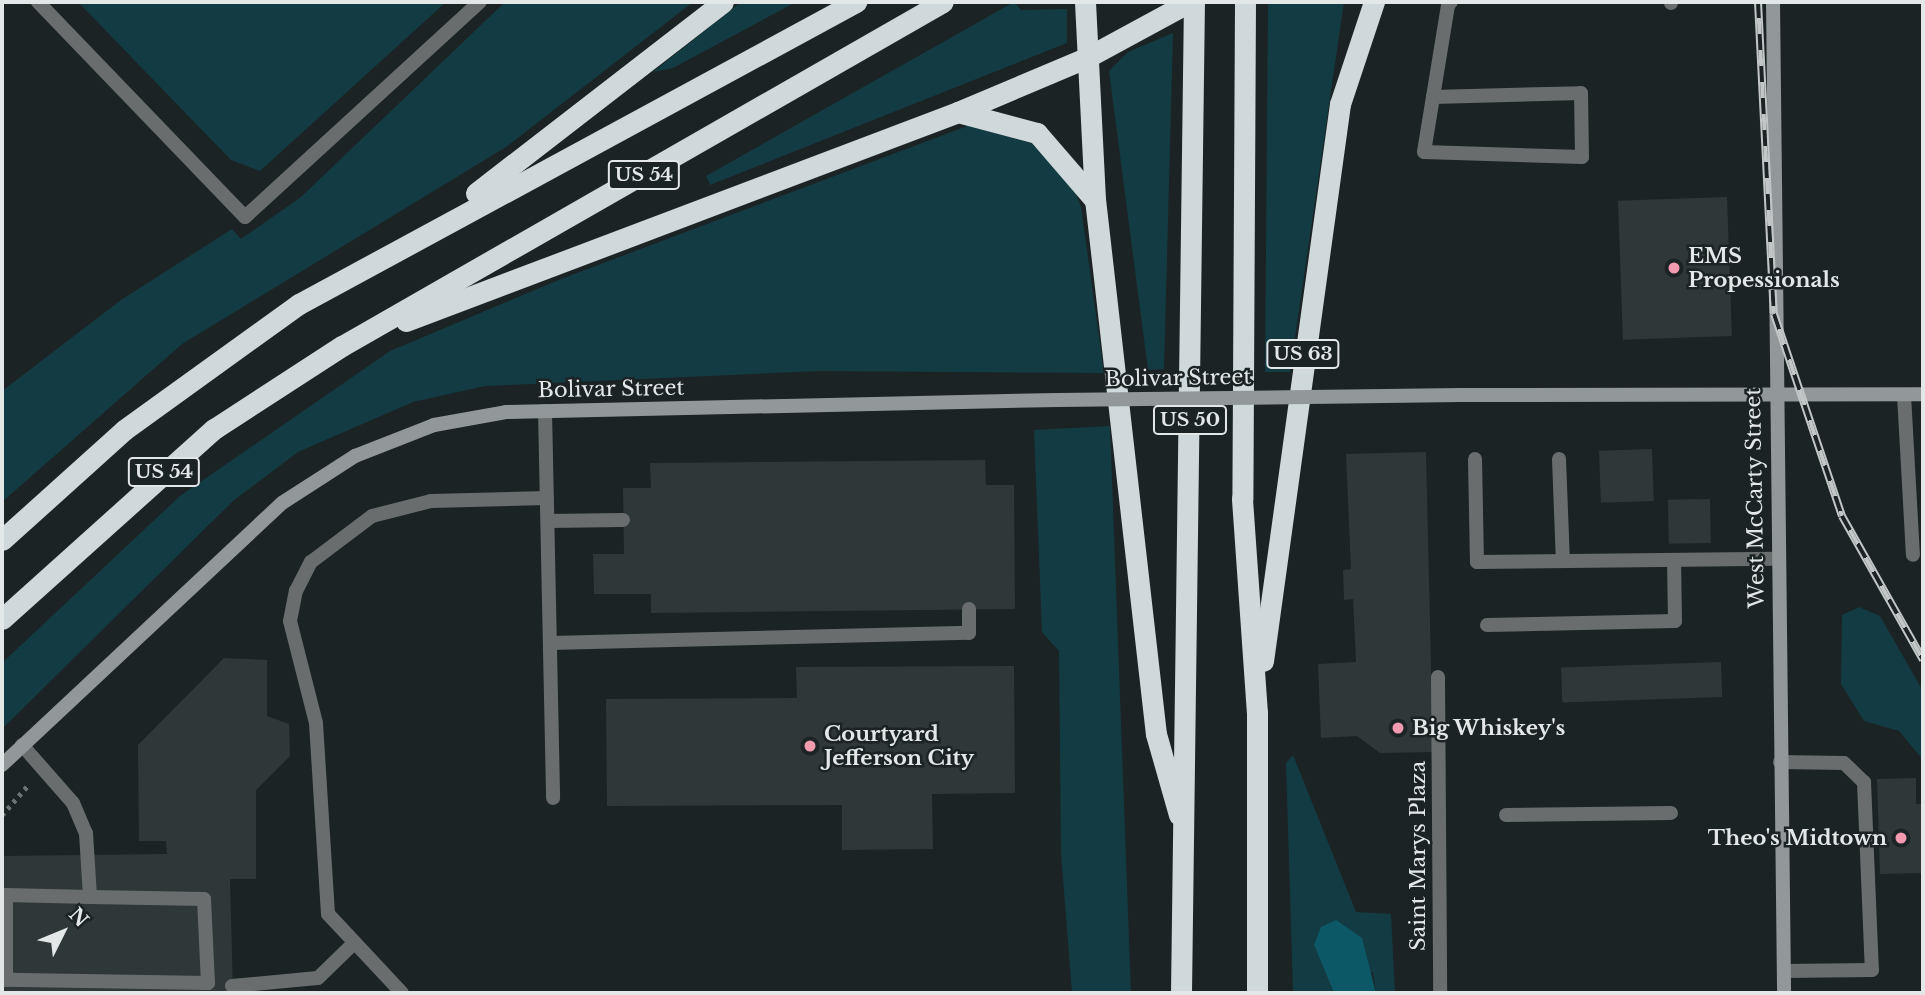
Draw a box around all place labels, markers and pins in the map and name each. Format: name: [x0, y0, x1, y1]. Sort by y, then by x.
place label: EMS Propessionals: [1688, 243, 1840, 293]
marker: EMS Propessionals: [1666, 260, 1682, 276]
place label: Big Whiskey's: [1412, 715, 1566, 741]
marker: Big Whiskey's: [1390, 720, 1406, 736]
place label: Courtyard Jefferson City: [824, 721, 974, 771]
marker: Courtyard Jefferson City: [802, 738, 818, 754]
place label: Theo's Midtown: [1708, 825, 1887, 851]
marker: Theo's Midtown: [1893, 830, 1909, 846]

